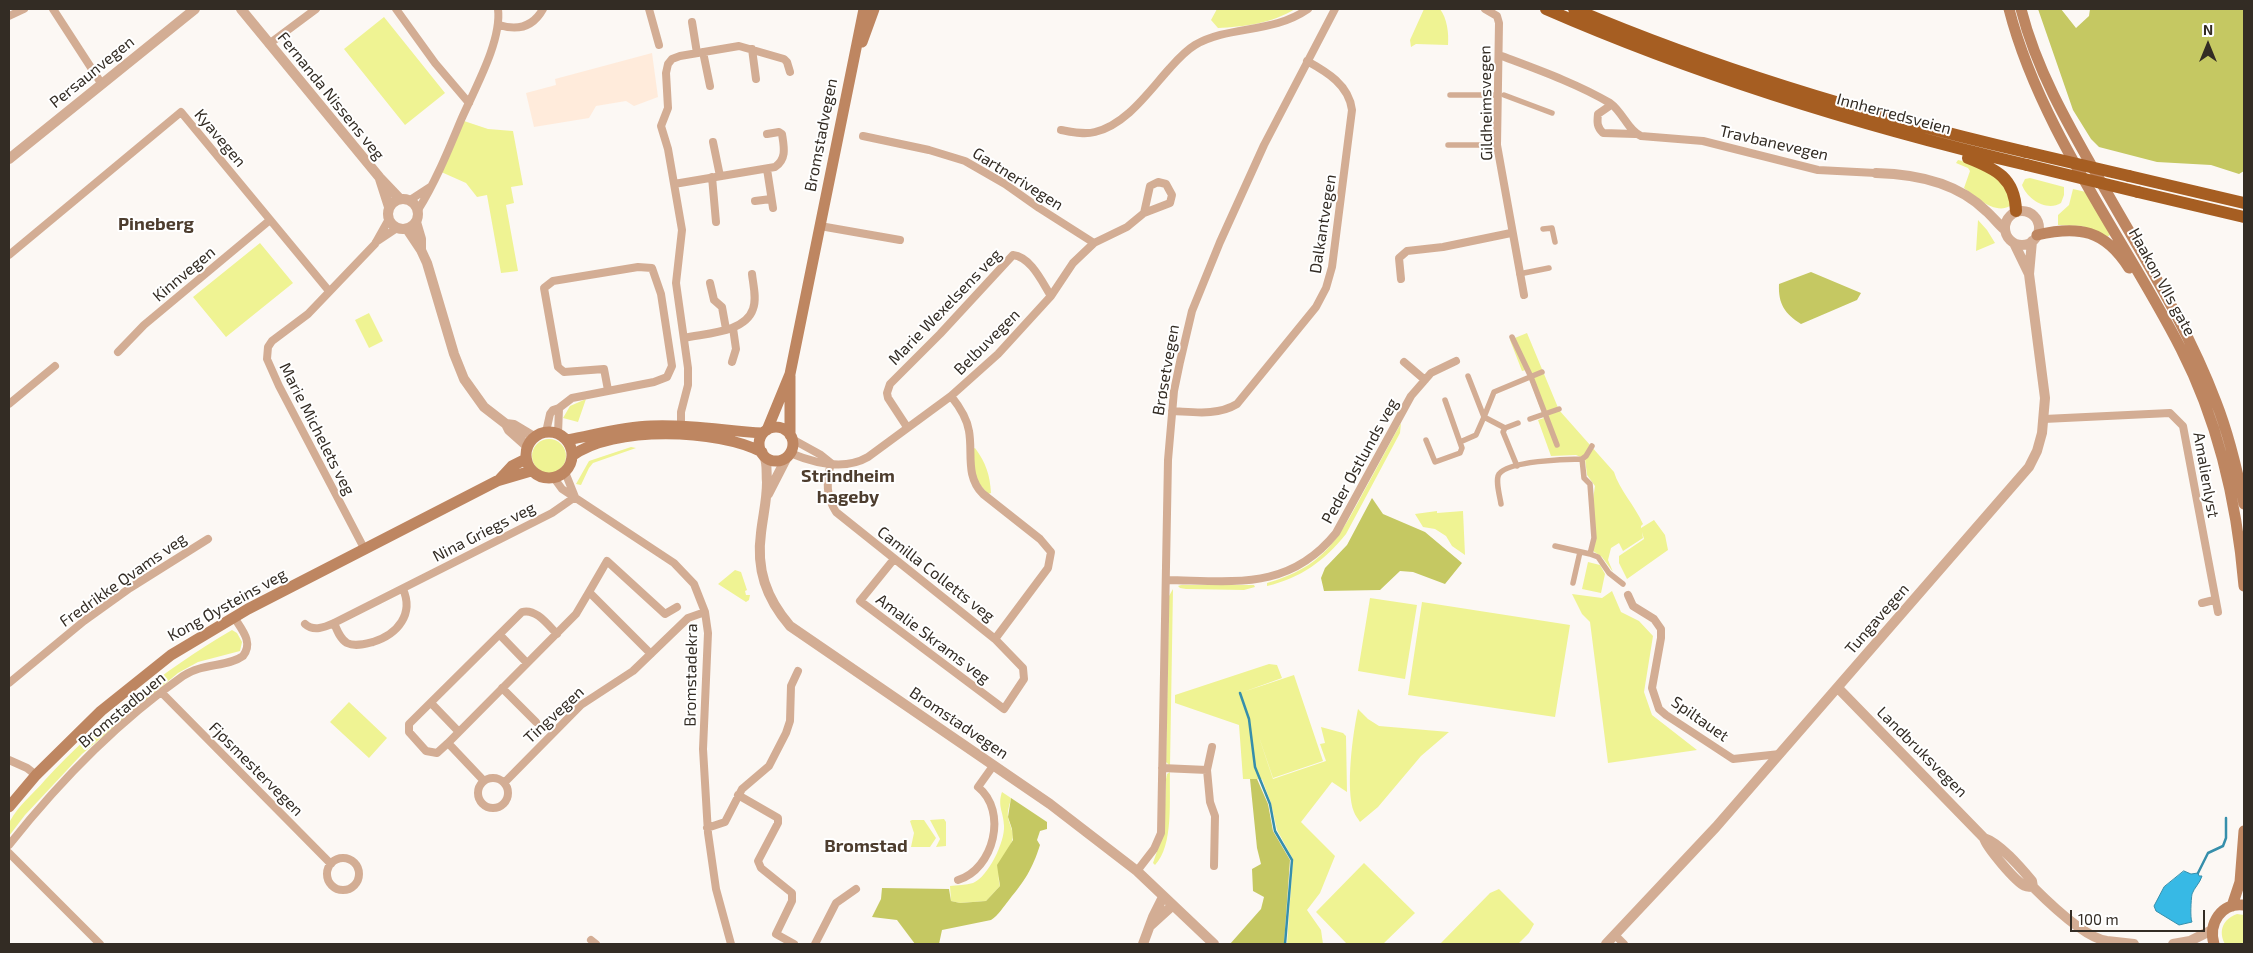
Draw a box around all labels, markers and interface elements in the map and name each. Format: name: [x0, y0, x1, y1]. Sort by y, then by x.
north arrow: [2183, 20, 2233, 70]
text: N: [2203, 21, 2213, 38]
street label: Fernanda Nissens veg: [273, 28, 389, 164]
street label: Persaunvegen: [46, 32, 138, 112]
street label: Gildheimsvegen: [1475, 45, 1497, 161]
street label: Bromstadvegen: [801, 77, 841, 193]
street label: Innherredsveien: [1835, 89, 1953, 139]
street label: Kyavegen: [190, 105, 250, 171]
street label: Travbanevegen: [1718, 121, 1830, 165]
street label: Gartnerivegen: [969, 143, 1067, 215]
street label: Dalkantvegen: [1306, 173, 1340, 275]
district label: Pineberg: [118, 213, 194, 235]
street label: Haakon VIIs gate: [2124, 225, 2200, 339]
street label: Kinnvegen: [149, 242, 219, 306]
street label: Marie Wexelsens veg: [885, 245, 1005, 369]
street label: Belbuvegen: [950, 305, 1024, 379]
street label: Brøsetvegen: [1149, 323, 1183, 417]
street label: Marie Michelets veg: [275, 360, 359, 498]
street label: Peder Østlunds veg: [1318, 395, 1402, 527]
street label: Amalienlyst: [2189, 431, 2223, 519]
district label: Strindheim hageby: [801, 465, 895, 508]
street label: Nina Griegs veg: [430, 498, 538, 566]
street label: Camilla Colletts veg: [873, 522, 999, 626]
street label: Fredrikke Qvams veg: [56, 529, 190, 631]
street label: Kong Øysteins veg: [164, 564, 290, 646]
street label: Tungavegen: [1841, 580, 1913, 658]
street label: Amalie Skrams veg: [872, 590, 994, 688]
street label: Bromstadekra: [680, 623, 702, 727]
street label: Bromstadbuen: [75, 668, 169, 752]
street label: Tingvegen: [520, 682, 588, 748]
street label: Bromstadvegen: [906, 683, 1012, 763]
street label: Spiltauet: [1668, 692, 1732, 746]
street label: Landbruksvegen: [1873, 703, 1971, 801]
street label: Fjøsmestervegen: [205, 718, 307, 820]
district label: Bromstad: [824, 835, 908, 857]
scale bar: [2073, 900, 2208, 932]
text: 100 m: [2078, 910, 2119, 928]

